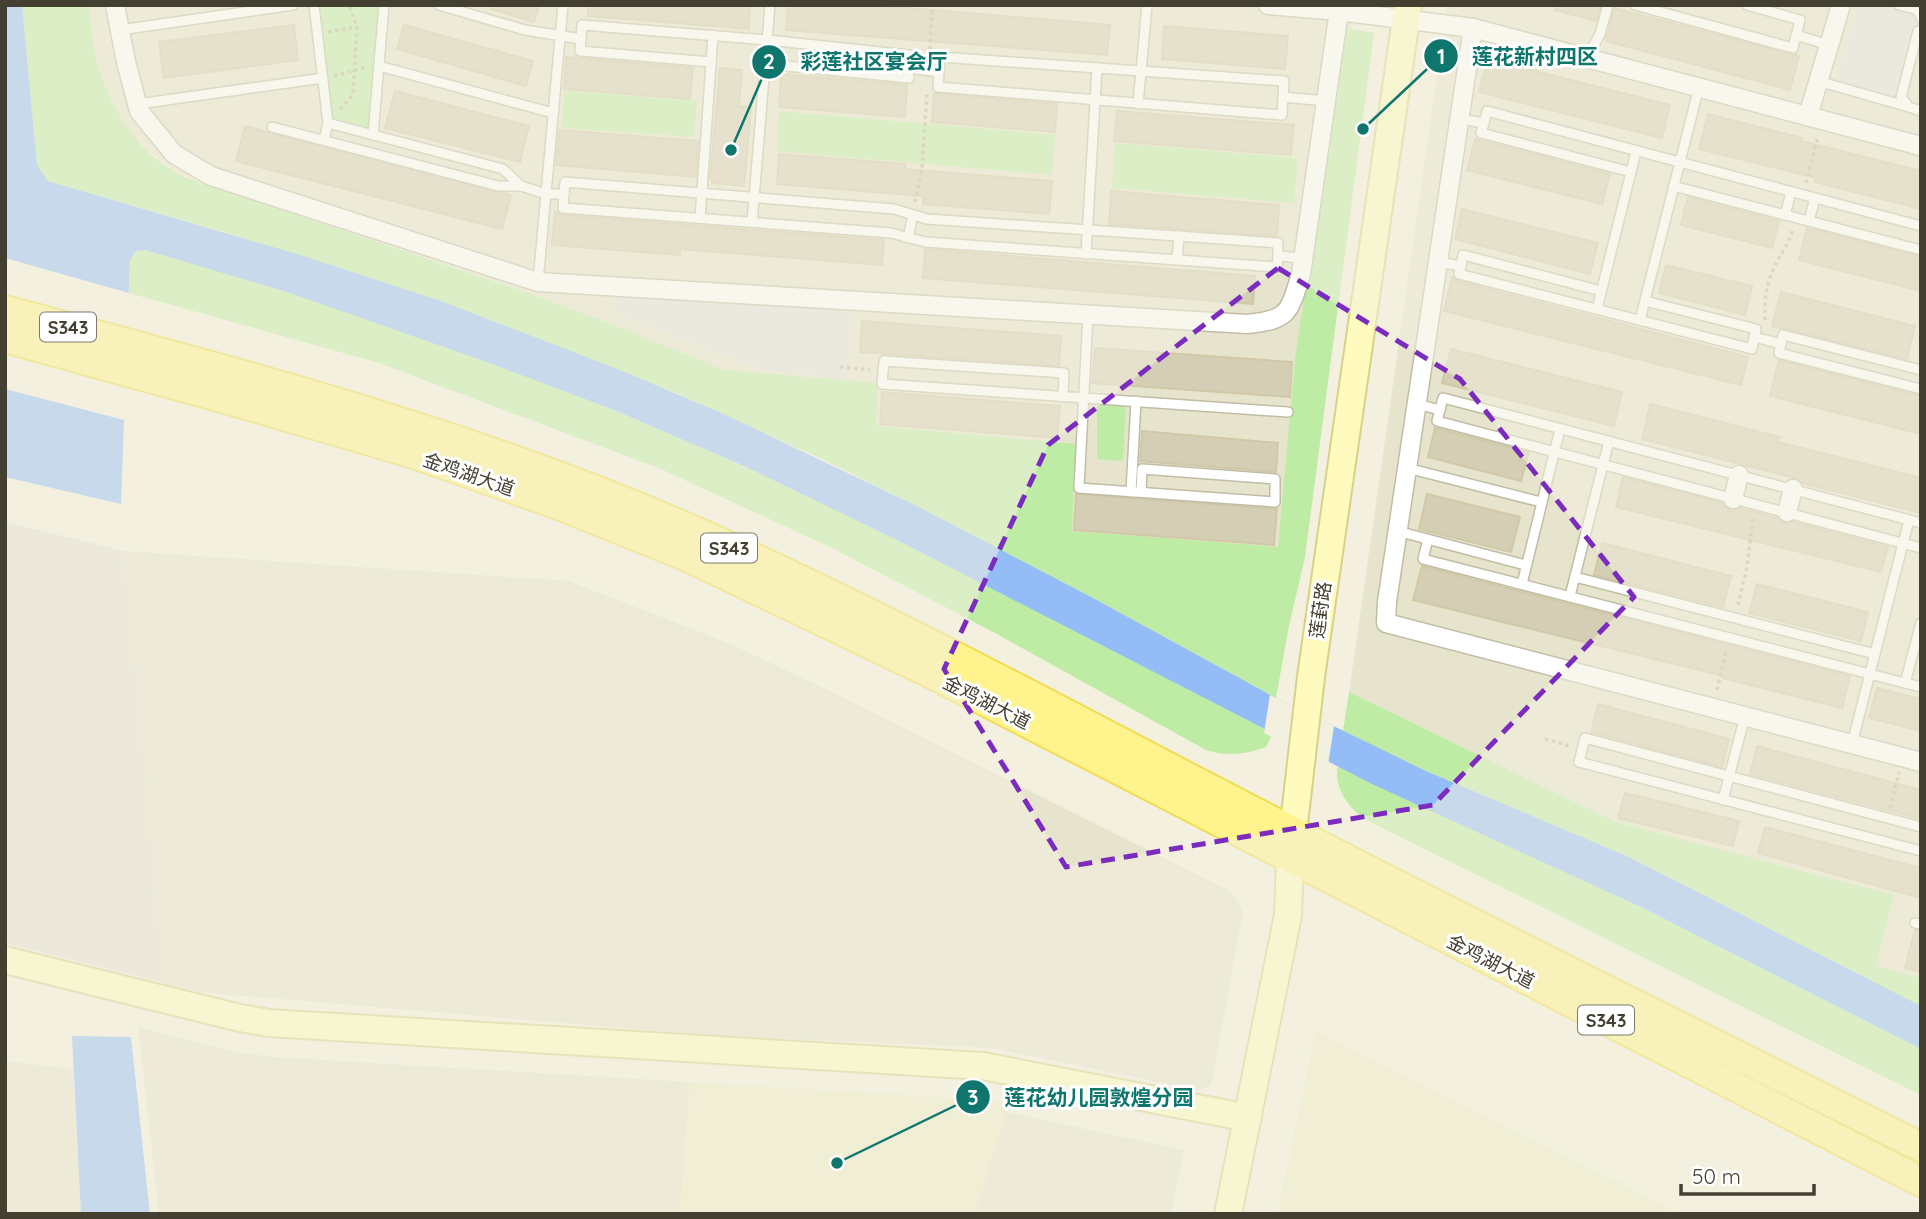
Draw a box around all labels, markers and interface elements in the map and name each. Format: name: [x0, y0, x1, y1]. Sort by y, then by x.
callout: 莲花新村四区: [1423, 35, 1612, 77]
callout: 彩莲社区宴会厅: [752, 41, 962, 83]
text: 1: [1437, 43, 1445, 69]
text: 莲花新村四区: [1472, 43, 1598, 69]
text: 2: [763, 48, 775, 74]
text: 彩莲社区宴会厅: [801, 48, 948, 74]
road number: S343: [40, 312, 96, 342]
street label: 金鸡湖大道: [420, 447, 518, 501]
road number: S343: [701, 534, 757, 562]
street label: 莲葑路: [1304, 580, 1336, 640]
street label: 金鸡湖大道: [939, 670, 1035, 734]
street label: 金鸡湖大道: [1443, 929, 1539, 993]
road number: S343: [1578, 1006, 1634, 1035]
callout: 莲花幼儿园敦煌分园: [956, 1076, 1208, 1118]
text: 3: [967, 1084, 979, 1110]
text: 莲花幼儿园敦煌分园: [1005, 1084, 1194, 1110]
scale bar: [1681, 1152, 1814, 1196]
text: 50 m: [1692, 1163, 1741, 1189]

